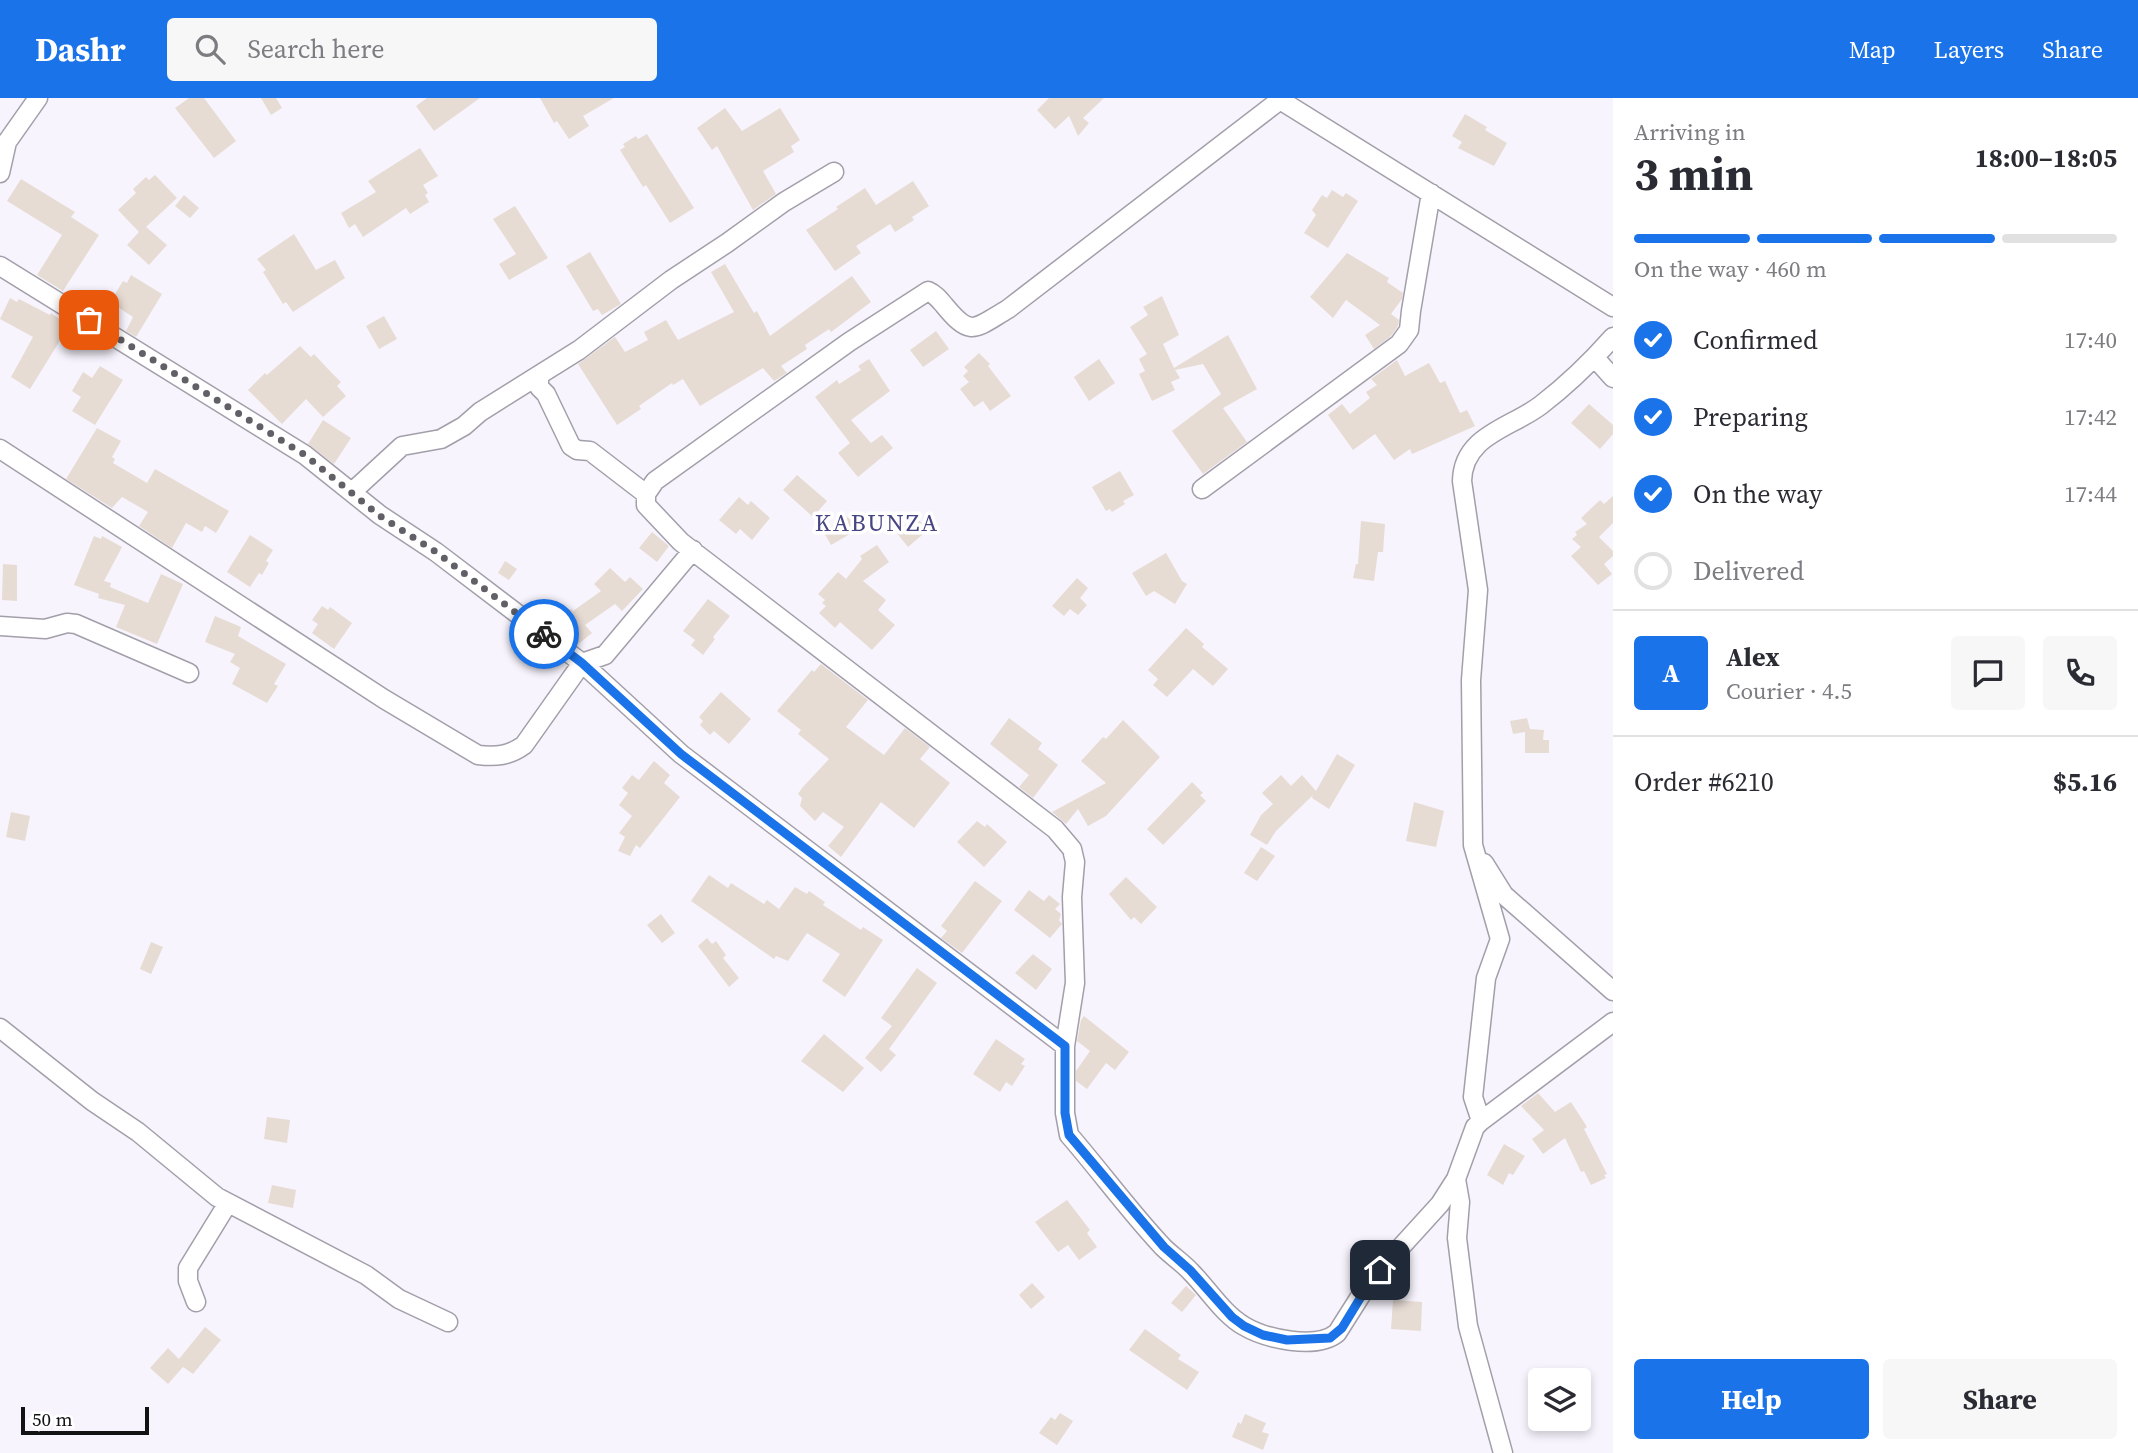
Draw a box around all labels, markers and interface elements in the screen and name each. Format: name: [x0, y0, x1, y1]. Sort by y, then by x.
search box: [167, 18, 657, 81]
text: Dashr: [35, 27, 125, 72]
icon: search: [191, 30, 229, 68]
text: Search here: [247, 31, 385, 67]
text: Map: [1849, 33, 1896, 66]
text: Layers: [1934, 33, 2004, 66]
text: Share: [2042, 33, 2103, 66]
text: Arriving in: [1634, 116, 1746, 148]
text: 18:00–18:05: [1975, 140, 2117, 176]
text: 3 min: [1634, 142, 1753, 205]
text: On the way · 460 m: [1634, 253, 1827, 285]
pin: [59, 290, 119, 350]
icon: bag: [70, 301, 108, 339]
icon: check: [1634, 321, 1672, 359]
text: Confirmed: [1693, 322, 1818, 358]
text: 17:40: [2064, 324, 2117, 356]
icon: check: [1634, 398, 1672, 436]
text: Preparing: [1693, 399, 1808, 435]
text: 17:42: [2064, 401, 2117, 433]
icon: check: [1634, 475, 1672, 513]
text: On the way: [1693, 476, 1822, 512]
text: 17:44: [2064, 478, 2117, 510]
district label: KABUNZA: [815, 506, 939, 539]
text: Delivered: [1693, 553, 1804, 589]
courier: [509, 599, 579, 669]
icon: bike: [525, 615, 563, 653]
button: chat: [1951, 636, 2025, 710]
button: phone: [2043, 636, 2117, 710]
text: Alex: [1726, 639, 1780, 675]
text: A: [1662, 655, 1680, 691]
text: Courier · 4.5: [1726, 675, 1852, 707]
text: Order #6210: [1634, 764, 1774, 800]
text: $5.16: [2053, 764, 2117, 800]
pin: [1350, 1240, 1410, 1300]
icon: home: [1361, 1251, 1399, 1289]
button: Help: [1634, 1359, 1869, 1439]
button: Share: [1883, 1359, 2117, 1439]
map controls: [1528, 1368, 1591, 1431]
button: layers: [1528, 1368, 1591, 1431]
scale bar: [21, 1404, 149, 1436]
text: 50 m: [32, 1406, 73, 1432]

